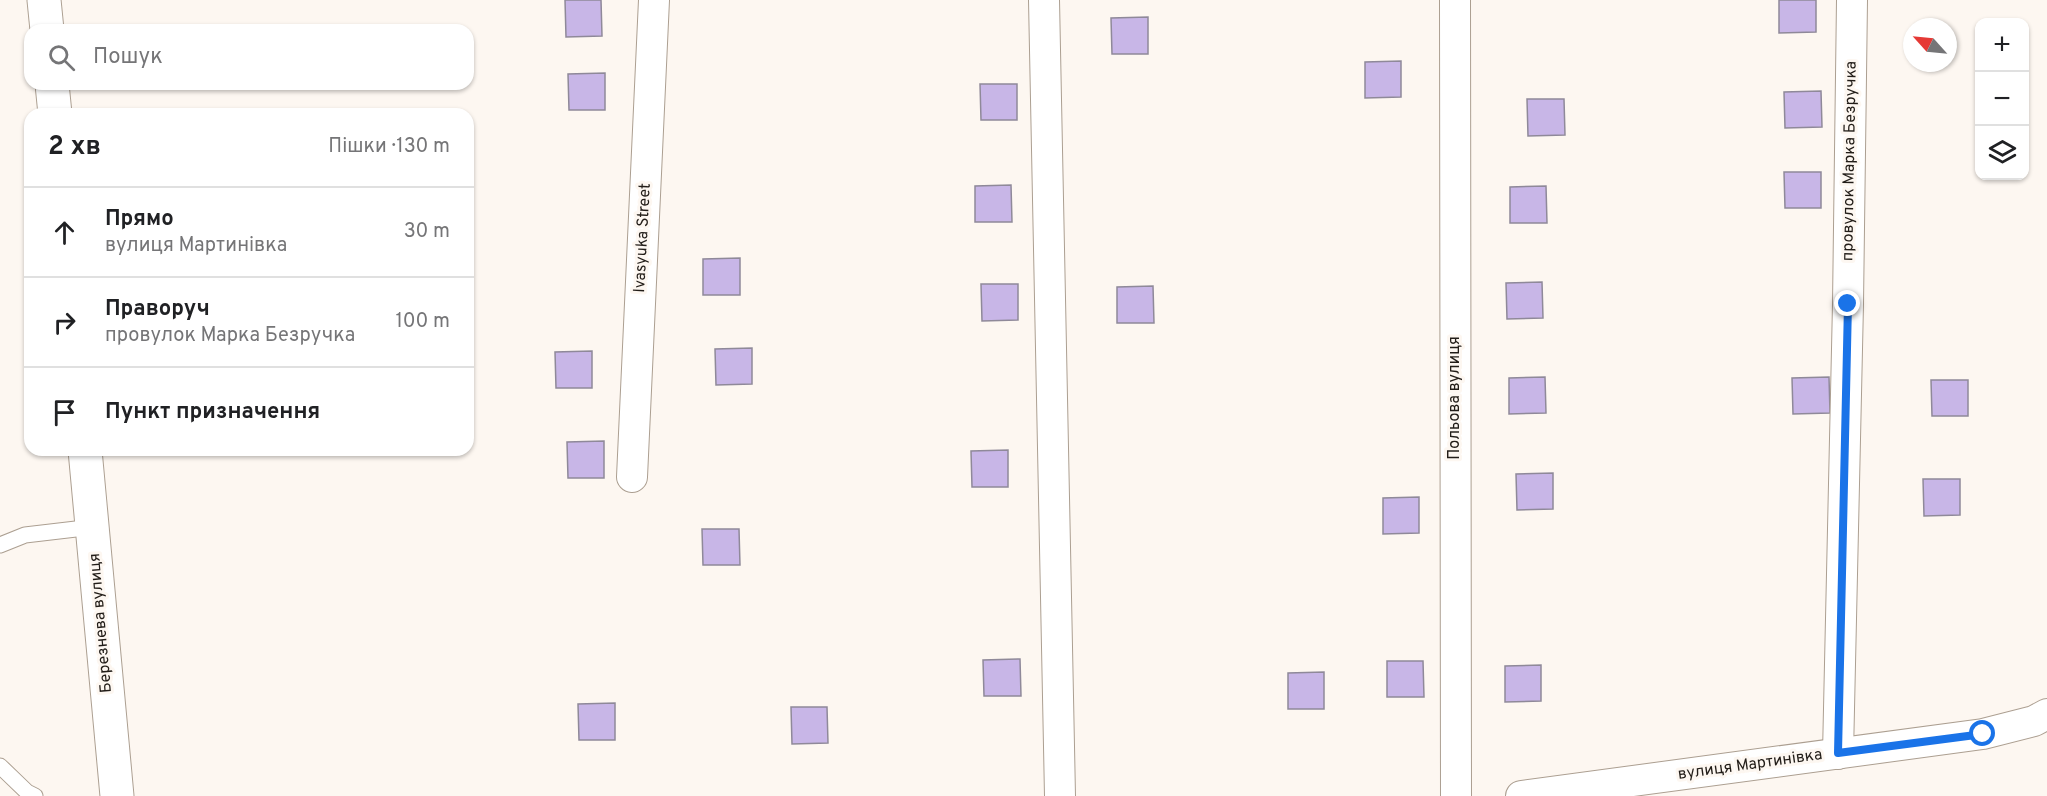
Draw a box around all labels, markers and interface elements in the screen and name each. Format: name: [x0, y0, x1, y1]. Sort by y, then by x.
north arrow: [1903, 18, 1957, 72]
map controls: [1975, 18, 2029, 180]
button: +: [1975, 18, 2029, 72]
search box: [24, 24, 474, 90]
icon: search: [45, 41, 78, 74]
text: Пошук: [93, 44, 163, 71]
street label: провулок Марка Безручка: [1838, 61, 1862, 261]
button: −: [1975, 72, 2029, 126]
button: layers: [1975, 126, 2029, 180]
text: 2 хв: [48, 131, 101, 164]
text: Пішки · 130 m: [328, 134, 450, 160]
street label: Ivasyuka Street: [630, 183, 656, 293]
text: Прямо: [105, 206, 174, 233]
icon: ahead: [48, 216, 81, 249]
text: 30 m: [404, 219, 450, 245]
text: вулиця Мартинівка: [105, 233, 287, 259]
route end: [1834, 290, 1860, 316]
text: Праворуч: [105, 296, 210, 323]
icon: right: [48, 306, 81, 339]
text: 100 m: [395, 309, 450, 335]
text: провулок Марка Безручка: [105, 323, 355, 349]
street label: Польова вулиця: [1445, 336, 1465, 460]
icon: arrive: [48, 396, 81, 429]
text: Пункт призначення: [105, 399, 320, 426]
street label: Березнева вулиця: [85, 552, 117, 694]
route start: [1969, 720, 1995, 746]
street label: вулиця Мартинівка: [1676, 745, 1824, 785]

